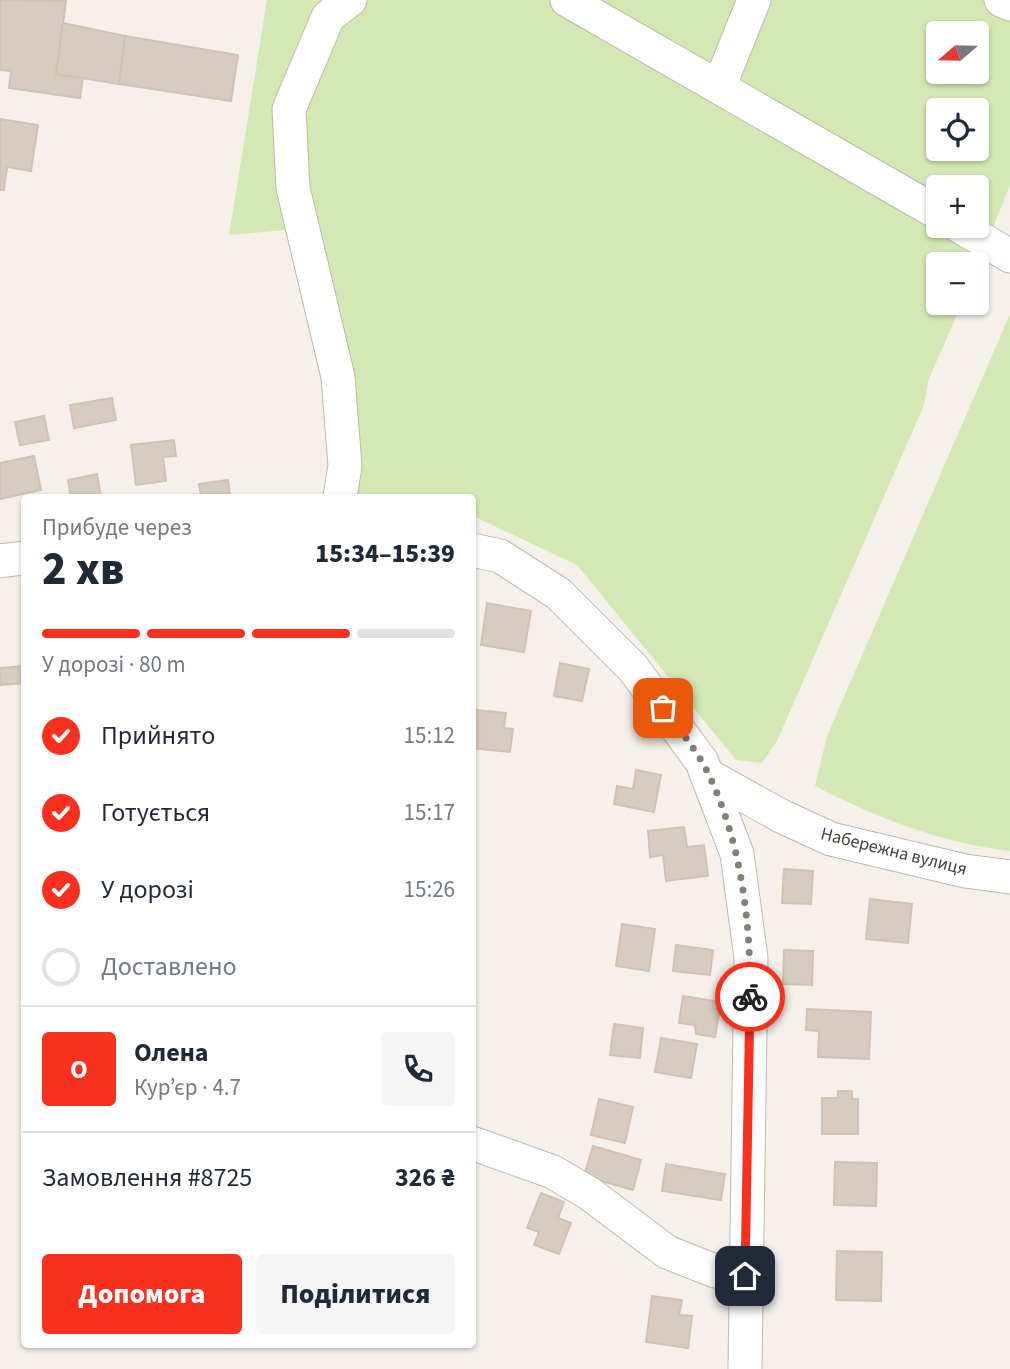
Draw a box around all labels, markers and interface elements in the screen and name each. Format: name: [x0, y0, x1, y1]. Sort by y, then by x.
north arrow: [926, 21, 989, 84]
map controls: [926, 21, 989, 315]
button: locate: [926, 98, 989, 161]
button: +: [926, 175, 989, 238]
button: −: [926, 252, 989, 315]
text: Прибуде через: [42, 511, 192, 544]
text: 15:34–15:39: [315, 535, 455, 572]
text: 2 хв: [42, 537, 124, 602]
text: У дорозі · 80 m: [42, 648, 186, 681]
pin: [633, 678, 693, 738]
icon: bag: [644, 689, 682, 727]
icon: check: [42, 717, 80, 755]
text: Прийнято: [101, 717, 215, 754]
text: 15:12: [404, 719, 455, 752]
icon: check: [42, 794, 80, 832]
text: Готується: [101, 794, 210, 831]
text: 15:17: [404, 796, 455, 829]
street label: Набережна вулиця: [818, 821, 970, 882]
icon: check: [42, 871, 80, 909]
text: У дорозі: [101, 871, 194, 908]
text: 15:26: [404, 873, 455, 906]
text: Доставлено: [101, 948, 237, 985]
courier: [715, 962, 785, 1032]
icon: bike: [731, 978, 769, 1016]
button: phone: [381, 1032, 455, 1106]
text: Олена: [134, 1034, 209, 1071]
text: О: [70, 1051, 88, 1088]
text: Кур’єр · 4.7: [134, 1071, 241, 1104]
text: Замовлення #8725: [42, 1159, 252, 1196]
text: 326 ₴: [395, 1159, 455, 1196]
pin: [715, 1246, 775, 1306]
button: Допомога: [42, 1254, 242, 1334]
button: Поділитися: [256, 1254, 455, 1334]
icon: home: [726, 1257, 764, 1295]

